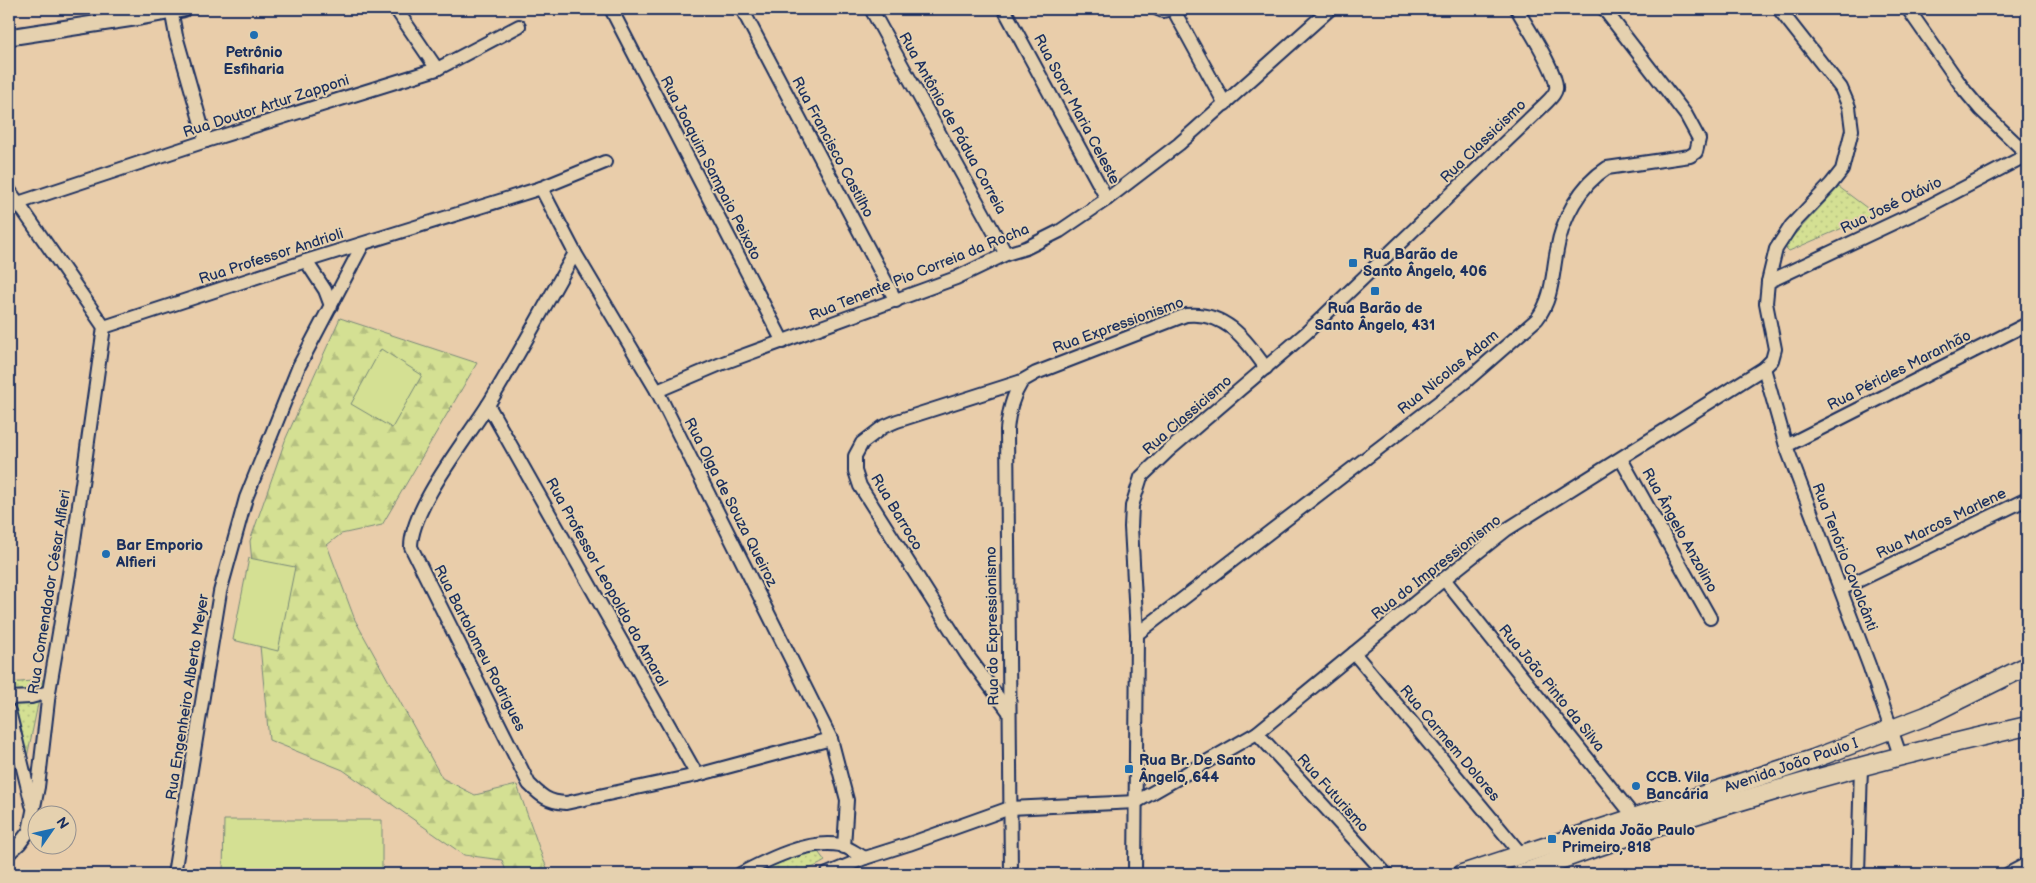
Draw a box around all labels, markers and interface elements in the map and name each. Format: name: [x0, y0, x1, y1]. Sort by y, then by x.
marker: Petrônio Esfiharia: [248, 29, 260, 41]
street label: Rua Antônio de Pádua Correia: [894, 29, 1011, 218]
street label: Rua Soror Maria Celeste: [1029, 31, 1124, 188]
place label: Petrônio Esfiharia: [224, 43, 284, 79]
street label: Rua Doutor Artur Zapponi: [181, 71, 352, 142]
street label: Rua Joaquim Sampaio Peixoto: [656, 73, 765, 263]
street label: Rua Francisco Castilho: [787, 74, 878, 221]
street label: Rua Classicismo: [1436, 96, 1530, 187]
street label: Rua José Otávio: [1837, 173, 1945, 238]
street label: Rua Tenente Pio Correia da Rocha: [806, 220, 1032, 325]
street label: Rua Professor Andrioli: [196, 224, 346, 289]
place label: Rua Barão de Santo Ângelo, 406: [1363, 245, 1487, 281]
marker: Rua Barão de Santo Ângelo, 406: [1347, 257, 1359, 269]
marker: Rua Barão de Santo Ângelo, 431: [1369, 285, 1381, 297]
street label: Rua Expressionismo: [1050, 293, 1186, 358]
place label: Rua Barão de Santo Ângelo, 431: [1315, 299, 1435, 335]
street label: Rua Nicolas Adam: [1394, 326, 1503, 419]
street label: Rua Péricles Maranhão: [1824, 326, 1974, 415]
street label: Rua Classicismo: [1139, 371, 1236, 459]
street label: Rua Olga de Souza Queiroz: [680, 415, 782, 591]
street label: Rua Ângelo Anzolino: [1637, 465, 1722, 596]
street label: Rua Barroco: [866, 471, 927, 554]
street label: Rua Professor Leopoldo do Amaral: [541, 475, 672, 690]
street label: Rua Tenório Cavalcânti: [1808, 481, 1882, 634]
street label: Rua Marcos Marlene: [1873, 484, 2009, 563]
street label: Rua Comendador César Alfieri: [24, 488, 75, 696]
street label: Rua do Impressionismo: [1368, 511, 1505, 624]
place label: Bar Emporio Alfieri: [115, 536, 204, 572]
street label: Rua do Expressionismo: [982, 546, 1003, 706]
marker: Bar Emporio Alfieri: [100, 548, 112, 560]
street label: Rua Bartolomeu Rodrigues: [429, 562, 530, 735]
street label: Rua Engenheiro Alberto Meyer: [162, 592, 213, 801]
street label: Rua João Pinto da Silva: [1494, 621, 1609, 756]
street label: Rua Carmem Dolores: [1395, 681, 1504, 806]
street label: Avenida João Paulo I: [1722, 734, 1861, 797]
street label: Rua Futurismo: [1292, 750, 1373, 836]
place label: Rua Br. De Santo Ângelo, 644: [1138, 751, 1256, 787]
marker: Rua Br. De Santo Ângelo, 644: [1123, 763, 1135, 775]
place label: CCB. Vila Bancária: [1646, 768, 1709, 804]
marker: CCB. Vila Bancária: [1630, 780, 1642, 792]
north arrow: [28, 806, 78, 856]
text: N: [52, 814, 72, 832]
place label: Avenida João Paulo Primeiro, 818: [1561, 821, 1695, 857]
marker: Avenida João Paulo Primeiro, 818: [1546, 833, 1558, 845]

